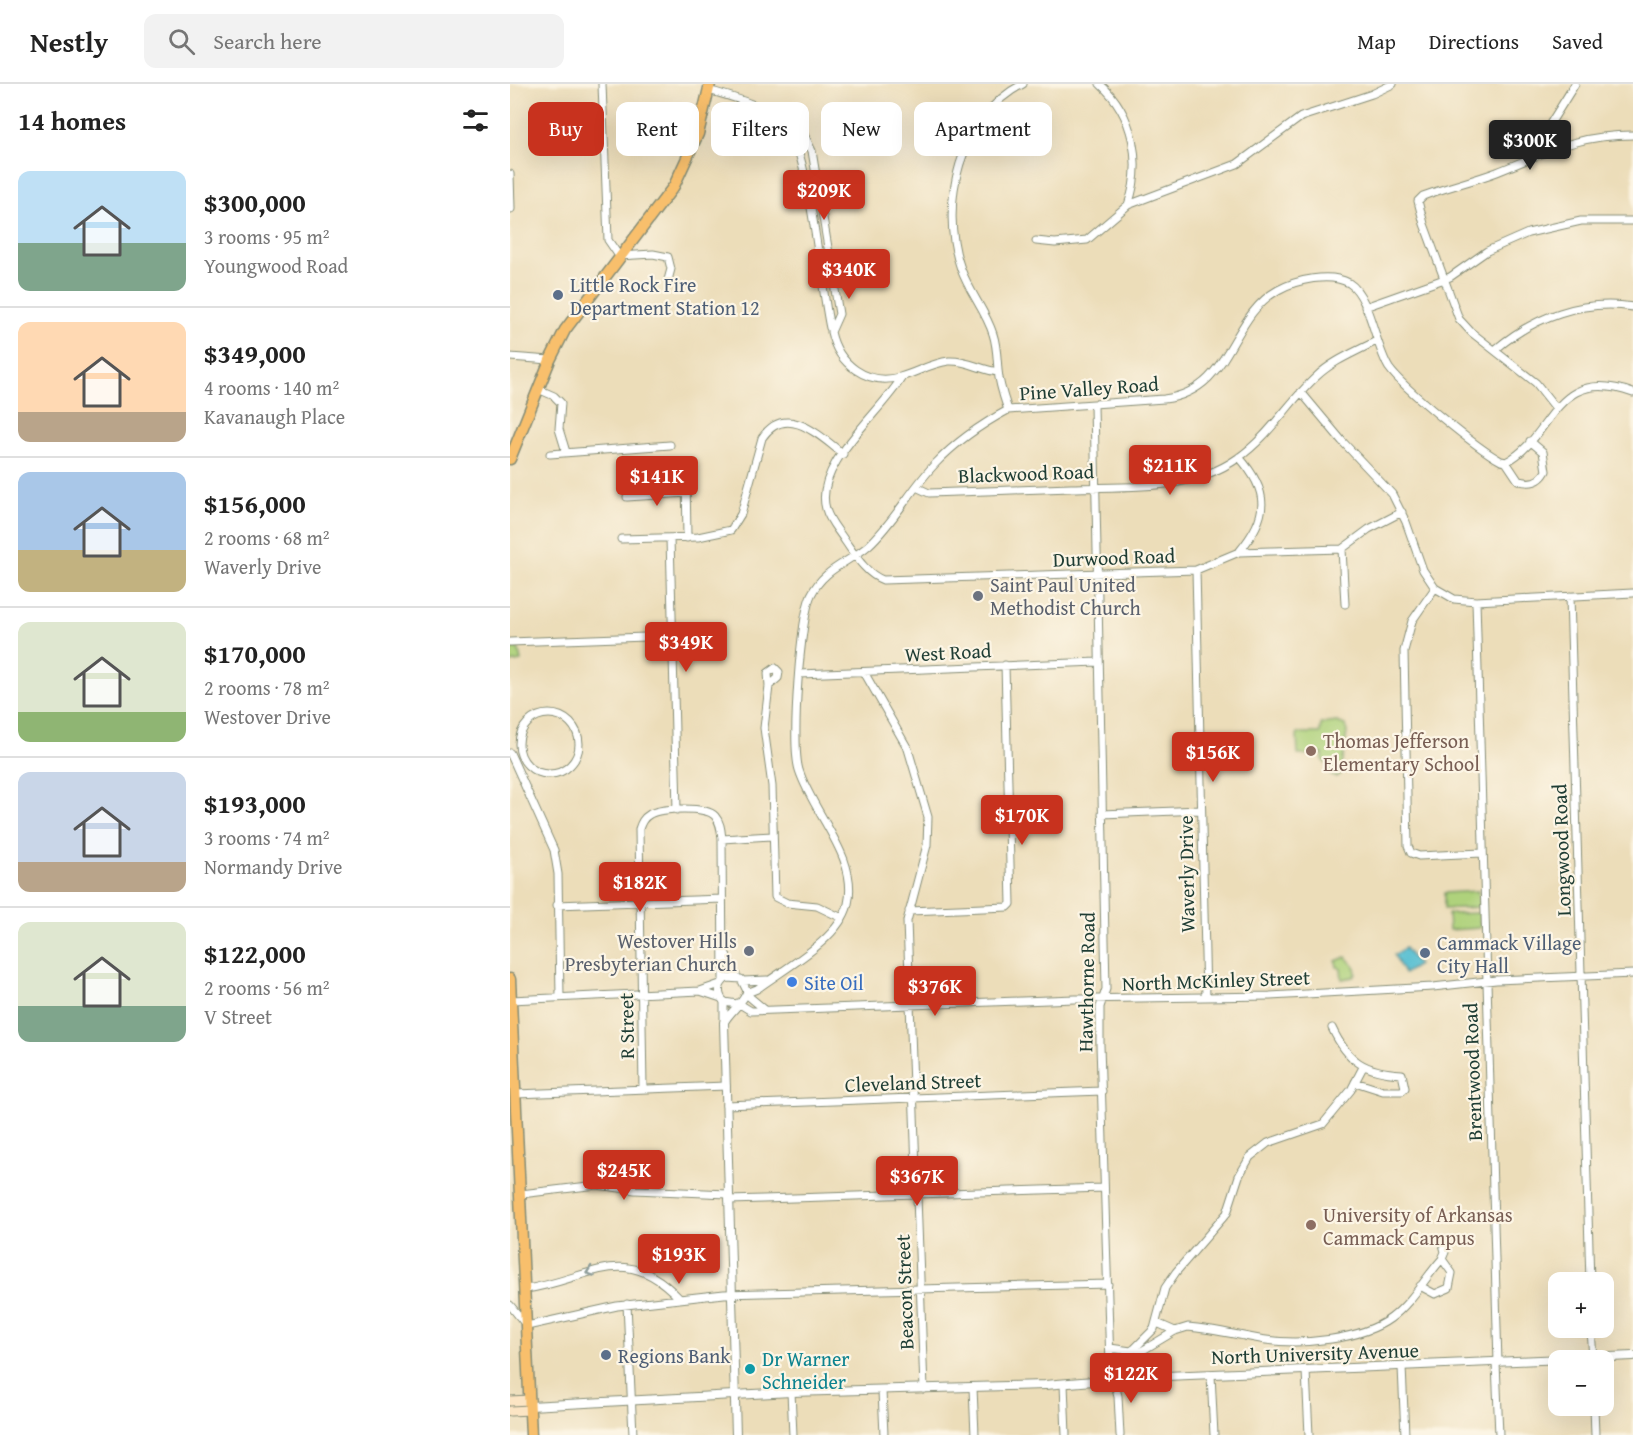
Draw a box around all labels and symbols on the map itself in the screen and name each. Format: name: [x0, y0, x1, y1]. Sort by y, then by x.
pin: $300K: [1488, 120, 1572, 171]
pin: $209K: [782, 170, 866, 221]
pin: $340K: [807, 249, 891, 300]
place label: Little Rock Fire Department Station 12: [570, 270, 760, 322]
marker: Little Rock Fire Department Station 12: [551, 288, 565, 302]
street label: Pine Valley Road: [1018, 369, 1160, 407]
pin: $211K: [1128, 445, 1212, 496]
pin: $141K: [615, 456, 699, 507]
street label: Blackwood Road: [957, 456, 1095, 490]
street label: Durwood Road: [1052, 540, 1176, 574]
place label: Saint Paul United Methodist Church: [990, 570, 1141, 622]
marker: Saint Paul United Methodist Church: [971, 589, 985, 603]
pin: $349K: [644, 622, 728, 673]
street label: West Road: [904, 635, 992, 669]
place label: Thomas Jefferson Elementary School: [1323, 726, 1480, 778]
pin: $156K: [1171, 732, 1255, 783]
marker: Thomas Jefferson Elementary School: [1304, 744, 1318, 758]
street label: Longwood Road: [1544, 783, 1578, 917]
pin: $170K: [980, 795, 1064, 846]
street label: Waverly Drive: [1170, 815, 1202, 933]
pin: $182K: [598, 862, 682, 913]
street label: Hawthorne Road: [1070, 911, 1102, 1052]
place label: Westover Hills Presbyterian Church: [565, 926, 737, 978]
place label: Cammack Village City Hall: [1437, 928, 1581, 980]
marker: Westover Hills Presbyterian Church: [742, 944, 756, 958]
marker: Cammack Village City Hall: [1418, 946, 1432, 960]
street label: North McKinley Street: [1121, 962, 1311, 998]
pin: $376K: [893, 966, 977, 1017]
place label: Site Oil: [804, 968, 864, 997]
marker: Site Oil: [785, 975, 799, 989]
street label: R Street: [611, 992, 641, 1060]
street label: Brentwood Road: [1455, 1002, 1489, 1142]
street label: Cleveland Street: [844, 1065, 982, 1099]
pin: $245K: [582, 1150, 666, 1201]
pin: $367K: [875, 1156, 959, 1207]
place label: University of Arkansas Cammack Campus: [1323, 1200, 1513, 1252]
marker: University of Arkansas Cammack Campus: [1304, 1218, 1318, 1232]
pin: $193K: [637, 1234, 721, 1285]
street label: Beacon Street: [887, 1234, 921, 1350]
one-way arrow: [585, 1265, 596, 1277]
street label: North University Avenue: [1211, 1335, 1419, 1371]
place label: Regions Bank: [618, 1341, 731, 1370]
place label: Dr Warner Schneider: [762, 1344, 850, 1396]
marker: Regions Bank: [599, 1348, 613, 1362]
pin: $122K: [1089, 1353, 1173, 1404]
marker: Dr Warner Schneider: [743, 1362, 757, 1376]

